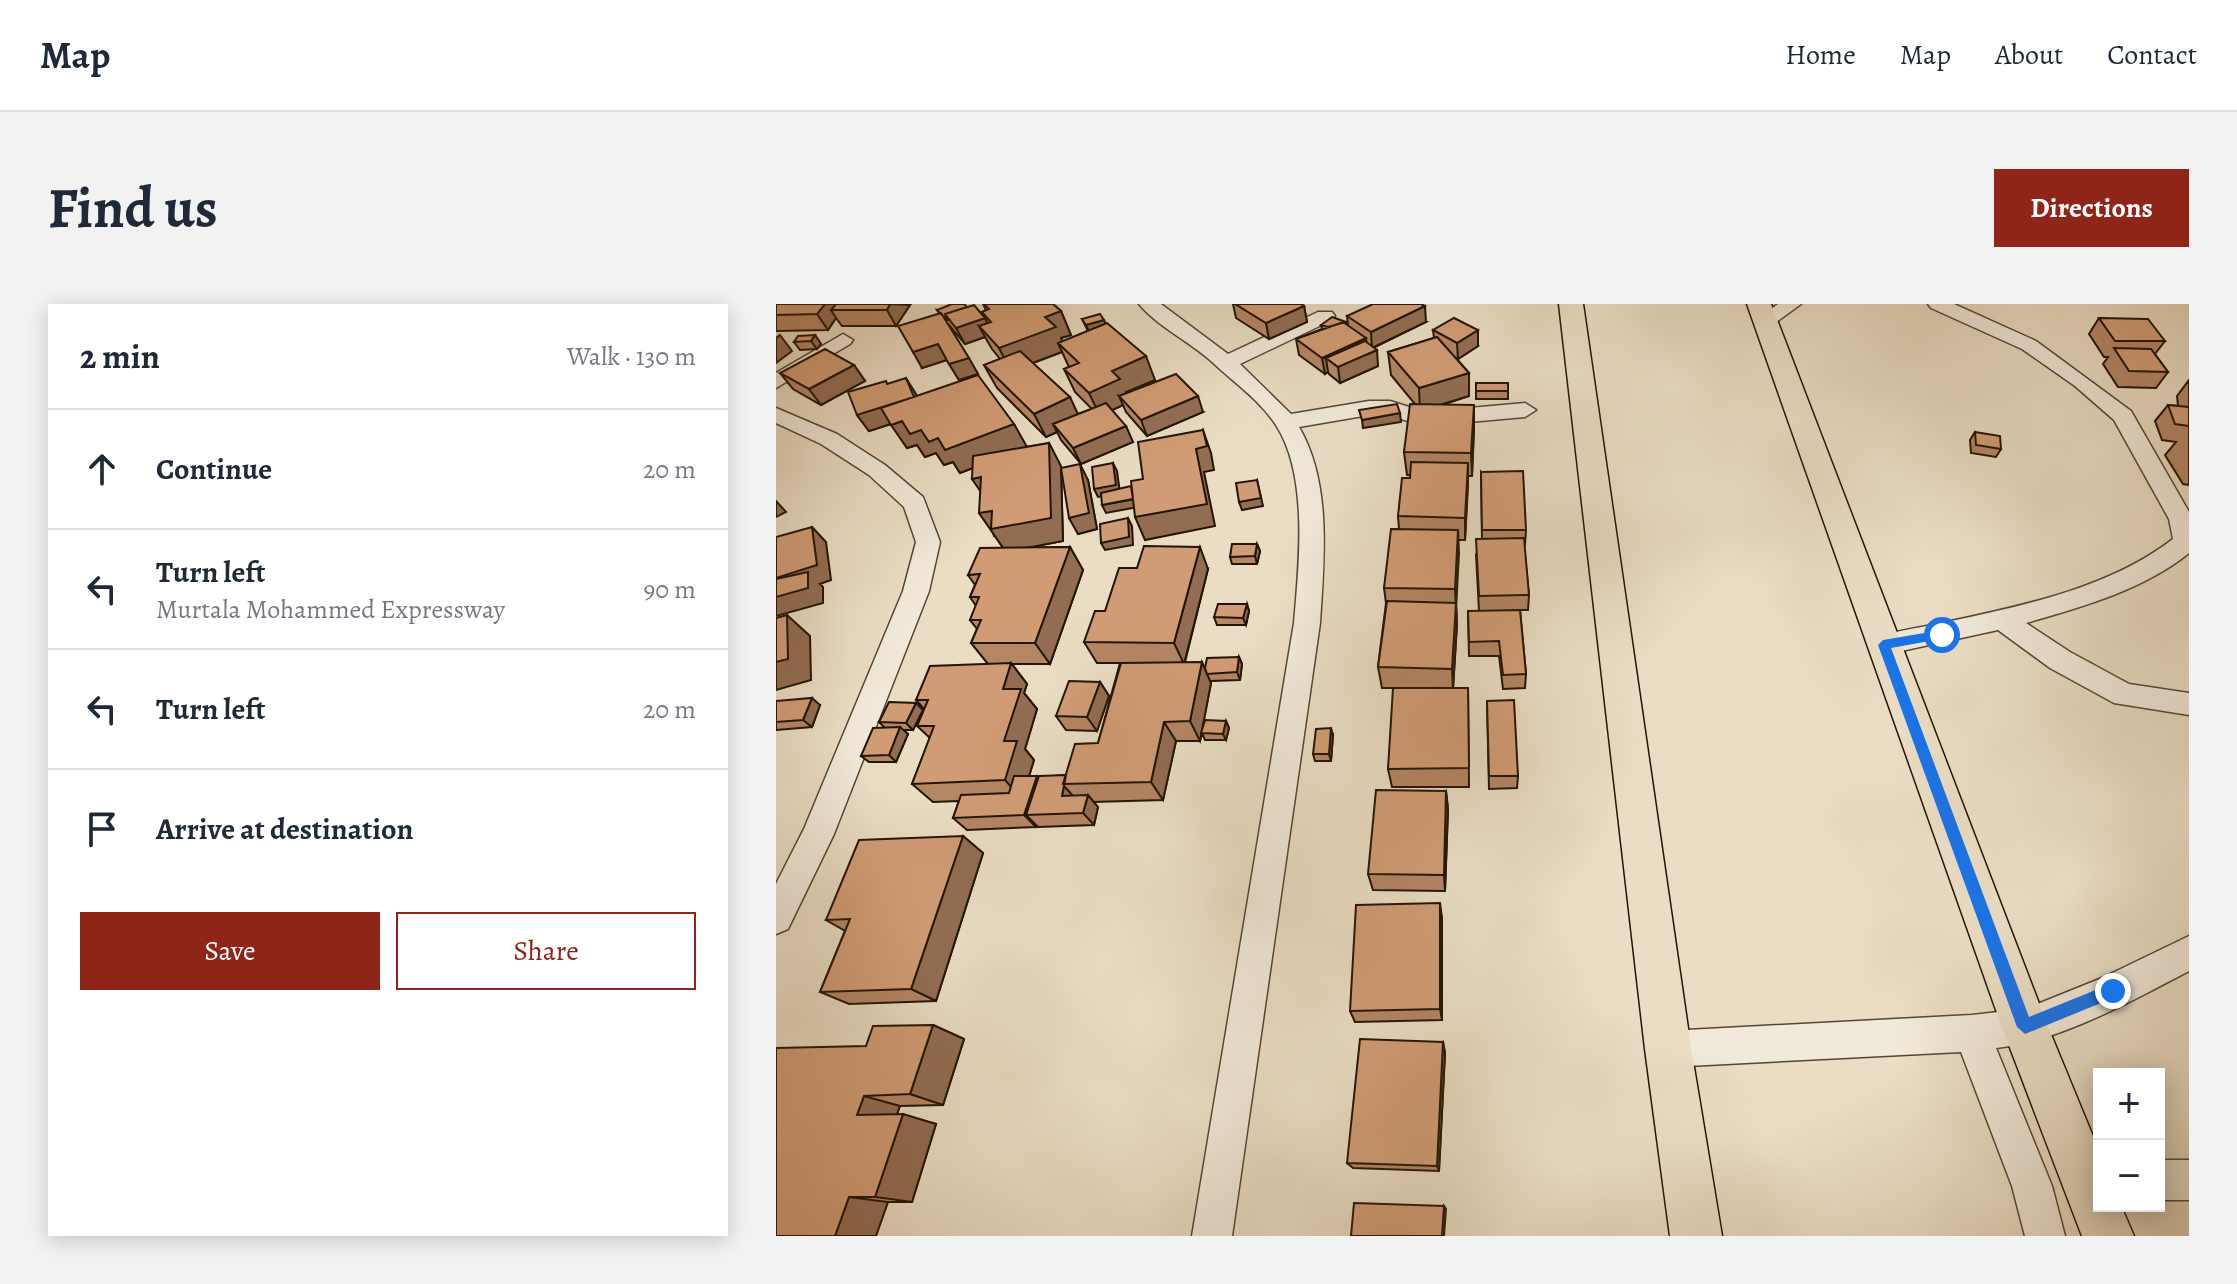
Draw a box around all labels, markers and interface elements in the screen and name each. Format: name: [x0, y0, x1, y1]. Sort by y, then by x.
text: Map: [40, 29, 110, 81]
text: Home: [1785, 36, 1856, 74]
text: Map: [1900, 36, 1951, 74]
text: About: [1995, 36, 2063, 74]
text: Contact: [2107, 36, 2197, 74]
button: Directions: [1994, 169, 2189, 247]
text: Find us: [48, 170, 218, 246]
text: 2 min: [80, 333, 160, 380]
text: Walk · 130 m: [567, 339, 696, 374]
icon: ahead: [80, 447, 124, 491]
text: Continue: [156, 449, 272, 489]
text: 20 m: [643, 452, 696, 487]
text: Turn left: [156, 552, 265, 592]
icon: left: [80, 567, 124, 611]
text: 90 m: [644, 572, 696, 607]
text: Murtala Mohammed Expressway: [156, 592, 505, 627]
route start: [1924, 617, 1960, 653]
icon: left: [80, 687, 124, 731]
text: Turn left: [156, 689, 265, 729]
text: 20 m: [643, 692, 696, 727]
icon: arrive: [80, 807, 124, 851]
text: Arrive at destination: [156, 809, 413, 849]
button: Save: [80, 912, 380, 990]
button: Share: [396, 912, 696, 990]
route end: [2095, 973, 2131, 1009]
map controls: [2093, 1068, 2165, 1212]
button: +: [2093, 1068, 2165, 1140]
button: −: [2093, 1140, 2165, 1212]

